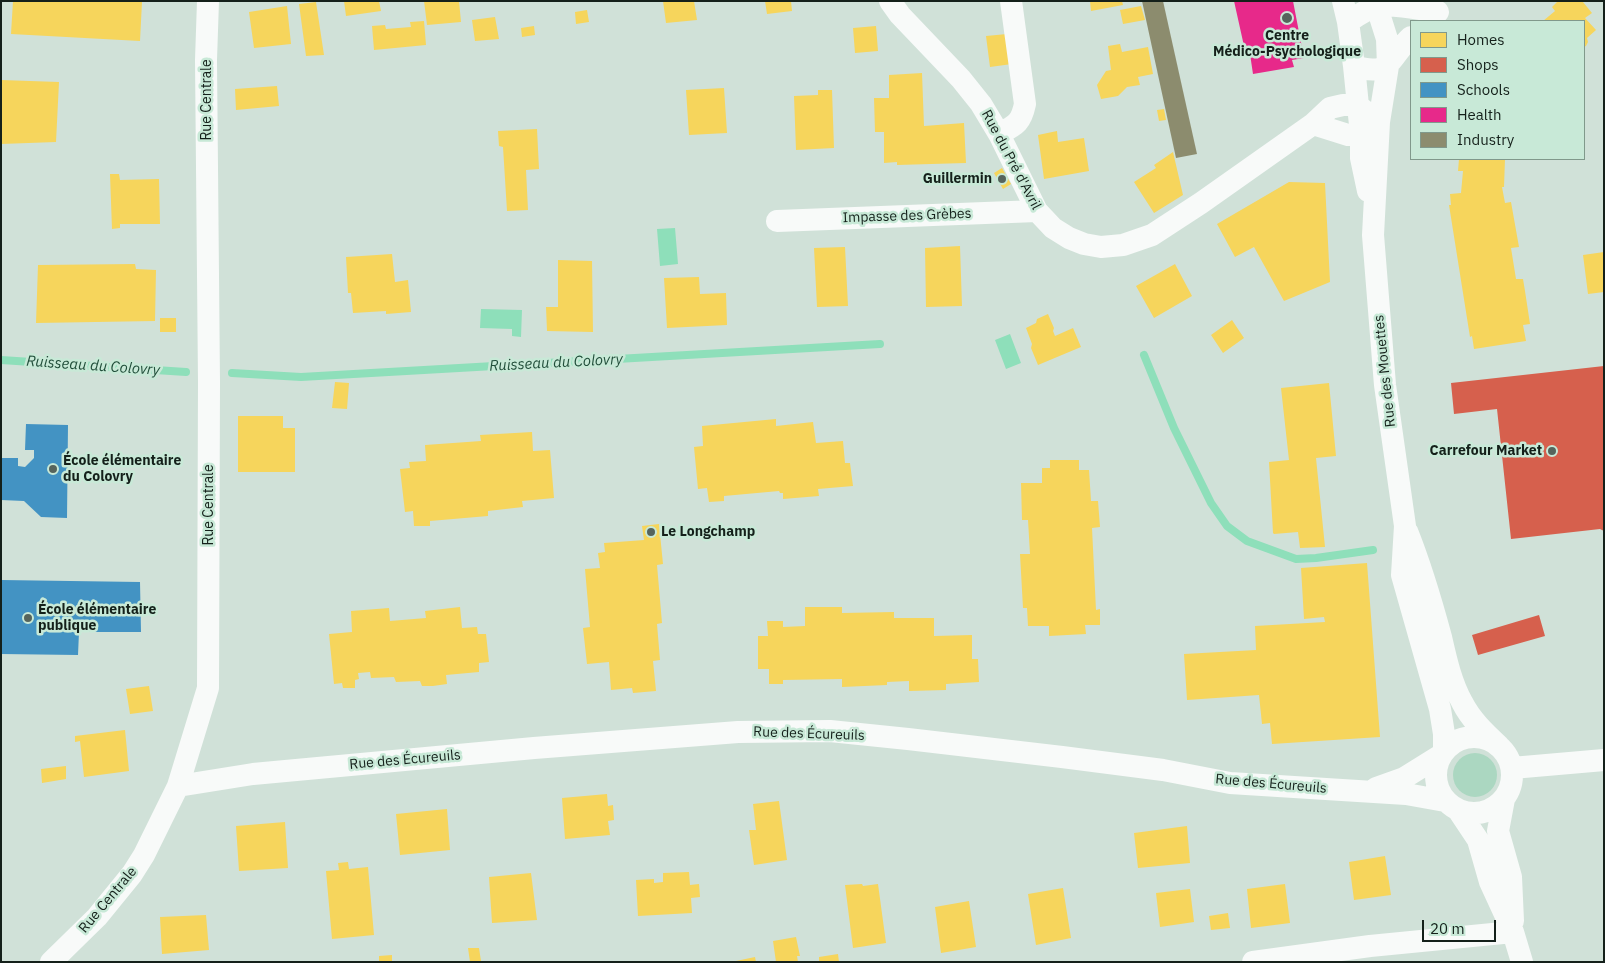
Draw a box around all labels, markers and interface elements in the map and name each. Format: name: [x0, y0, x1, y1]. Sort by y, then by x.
marker: Centre Médico-Psychologique: [1280, 11, 1294, 25]
legend: [1410, 20, 1585, 160]
place label: Centre Médico-Psychologique: [1213, 28, 1361, 60]
text: Homes: [1457, 30, 1505, 49]
text: Shops: [1457, 55, 1499, 74]
street label: Rue Centrale: [199, 59, 215, 141]
text: Schools: [1457, 80, 1510, 99]
text: Health: [1457, 105, 1502, 124]
street label: Rue du Pré d'Avril: [978, 107, 1044, 213]
text: Industry: [1457, 130, 1514, 149]
place label: Guillermin: [923, 171, 992, 187]
marker: Guillermin: [996, 173, 1008, 185]
street label: Impasse des Grèbes: [842, 205, 972, 227]
street label: Rue des Mouettes: [1371, 314, 1399, 428]
water label: Ruisseau du Colovry: [489, 351, 623, 375]
water label: Ruisseau du Colovry: [26, 352, 160, 380]
place label: Carrefour Market: [1430, 443, 1542, 459]
marker: Carrefour Market: [1546, 445, 1558, 457]
place label: École élémentaire du Colovry: [63, 453, 181, 486]
marker: École élémentaire du Colovry: [47, 463, 59, 475]
street label: Rue Centrale: [201, 464, 217, 546]
place label: Le Longchamp: [661, 524, 755, 540]
marker: Le Longchamp: [645, 526, 657, 538]
place label: École élémentaire publique: [38, 602, 156, 634]
marker: École élémentaire publique: [22, 612, 34, 624]
street label: Rue des Écureuils: [753, 724, 865, 744]
street label: Rue des Écureuils: [349, 747, 461, 773]
street label: Rue des Écureuils: [1215, 771, 1327, 797]
street label: Rue Centrale: [75, 863, 141, 937]
scale bar: [1425, 910, 1499, 942]
text: 20 m: [1430, 919, 1465, 938]

